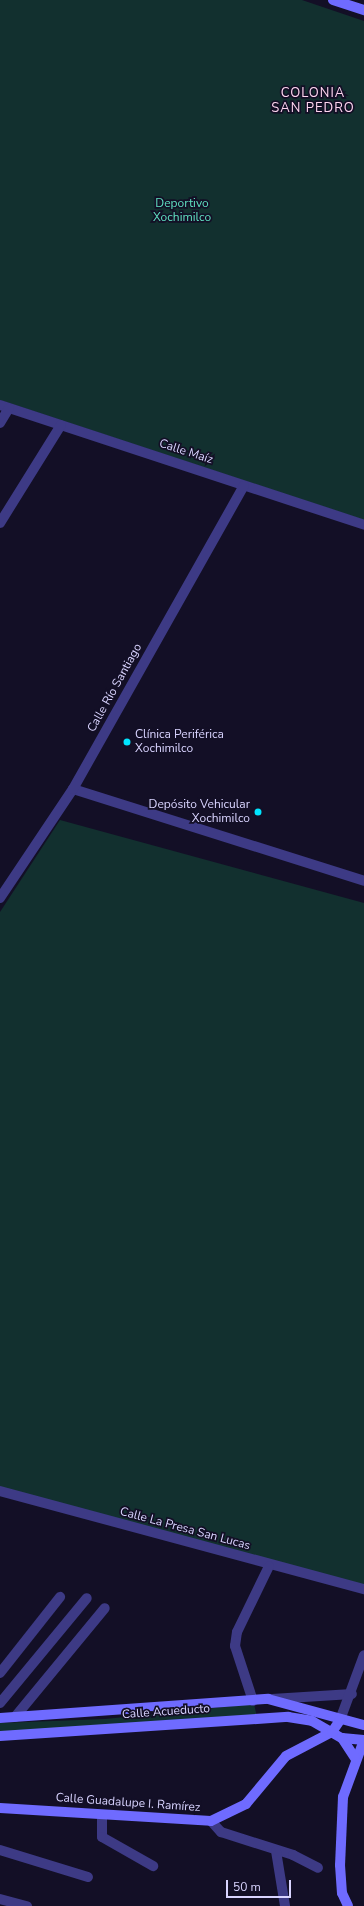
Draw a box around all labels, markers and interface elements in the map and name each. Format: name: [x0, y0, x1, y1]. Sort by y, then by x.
district label: COLONIA SAN PEDRO: [271, 86, 355, 117]
park label: Deportivo Xochimilco: [153, 197, 211, 225]
street label: Calle Maíz: [157, 437, 215, 467]
street label: Calle Río Santiago: [85, 641, 145, 735]
place label: Clínica Periférica Xochimilco: [135, 728, 224, 756]
marker: Clínica Periférica Xochimilco: [122, 737, 132, 747]
place label: Depósito Vehicular Xochimilco: [149, 798, 250, 826]
marker: Depósito Vehicular Xochimilco: [253, 807, 263, 817]
street label: Calle La Presa San Lucas: [118, 1505, 252, 1553]
street label: Calle Acueducto: [121, 1702, 211, 1722]
street label: Calle Guadalupe I. Ramírez: [55, 1791, 201, 1815]
scale bar: [228, 1872, 293, 1898]
text: 50 m: [233, 1879, 261, 1895]

